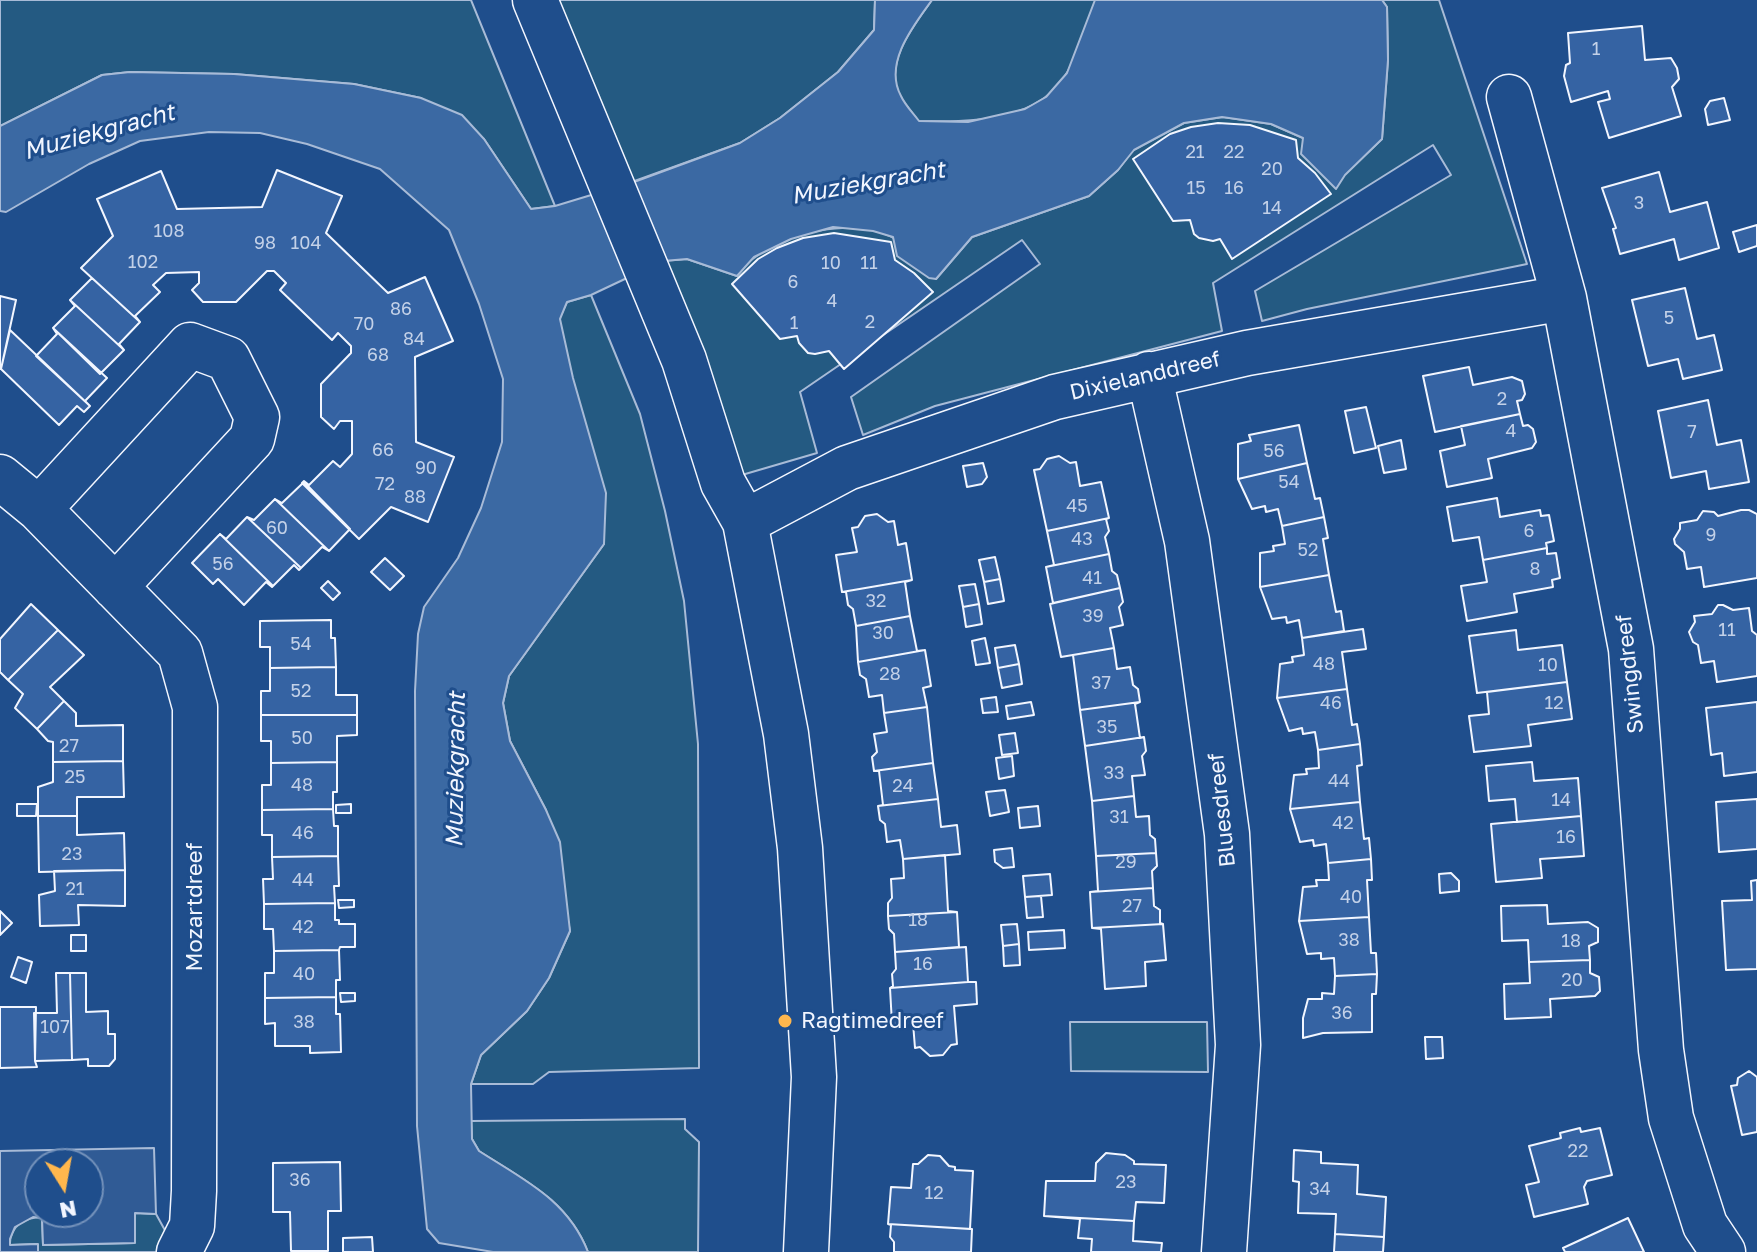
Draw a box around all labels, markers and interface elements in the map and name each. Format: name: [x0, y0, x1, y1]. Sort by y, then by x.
house number: 1: [1592, 38, 1600, 60]
water label: Muziekgracht: [20, 98, 178, 166]
house number: 21: [1185, 141, 1205, 163]
house number: 22: [1224, 141, 1244, 163]
water label: Muziekgracht: [789, 155, 947, 211]
house number: 20: [1261, 158, 1283, 180]
house number: 15: [1186, 177, 1206, 199]
house number: 16: [1224, 177, 1244, 199]
house number: 3: [1634, 192, 1644, 214]
house number: 14: [1262, 197, 1282, 219]
house number: 108: [154, 220, 184, 242]
house number: 98: [254, 232, 276, 254]
house number: 104: [291, 232, 321, 254]
house number: 102: [128, 251, 158, 273]
house number: 10: [821, 252, 841, 274]
house number: 11: [860, 252, 878, 274]
house number: 6: [788, 271, 798, 293]
house number: 4: [827, 290, 837, 312]
house number: 86: [390, 298, 412, 320]
house number: 5: [1664, 307, 1674, 329]
house number: 2: [865, 311, 875, 333]
house number: 1: [790, 312, 798, 334]
house number: 70: [354, 313, 374, 335]
house number: 84: [403, 328, 425, 350]
house number: 68: [367, 344, 389, 366]
street label: Dixielanddreef: [1067, 346, 1223, 406]
house number: 2: [1497, 388, 1507, 410]
house number: 4: [1506, 420, 1516, 442]
house number: 7: [1687, 421, 1697, 443]
house number: 66: [372, 439, 394, 461]
house number: 56: [1263, 440, 1285, 462]
house number: 90: [415, 457, 437, 479]
house number: 54: [1278, 471, 1300, 493]
house number: 72: [375, 473, 395, 495]
house number: 88: [404, 486, 426, 508]
house number: 45: [1066, 495, 1088, 517]
house number: 60: [266, 517, 288, 539]
house number: 6: [1524, 520, 1534, 542]
house number: 9: [1706, 524, 1716, 546]
house number: 43: [1071, 528, 1093, 550]
house number: 52: [1298, 539, 1318, 561]
house number: 56: [212, 553, 234, 575]
house number: 8: [1530, 558, 1540, 580]
house number: 41: [1082, 567, 1102, 589]
house number: 32: [866, 590, 886, 612]
house number: 39: [1082, 605, 1104, 627]
street label: Swingdreef: [1611, 613, 1649, 735]
house number: 11: [1718, 619, 1736, 641]
house number: 30: [872, 622, 894, 644]
house number: 54: [290, 633, 312, 655]
house number: 48: [1313, 653, 1335, 675]
house number: 10: [1538, 654, 1558, 676]
house number: 28: [879, 663, 901, 685]
house number: 37: [1091, 672, 1111, 694]
house number: 52: [291, 680, 311, 702]
water label: Muziekgracht: [440, 692, 472, 848]
house number: 46: [1320, 692, 1342, 714]
house number: 12: [1544, 692, 1564, 714]
house number: 35: [1097, 716, 1117, 738]
house number: 50: [291, 727, 313, 749]
house number: 27: [59, 735, 79, 757]
street label: Bluesdreef: [1203, 752, 1241, 868]
house number: 33: [1103, 762, 1125, 784]
house number: 25: [65, 766, 85, 788]
house number: 44: [1328, 770, 1350, 792]
house number: 48: [291, 774, 313, 796]
house number: 24: [892, 775, 914, 797]
house number: 14: [1551, 789, 1571, 811]
house number: 31: [1109, 806, 1129, 828]
house number: 42: [1332, 812, 1354, 834]
house number: 46: [292, 822, 314, 844]
house number: 16: [1556, 826, 1576, 848]
house number: 23: [62, 843, 82, 865]
street label: Mozartdreef: [182, 843, 208, 971]
house number: 29: [1115, 851, 1137, 873]
house number: 44: [292, 869, 314, 891]
house number: 21: [65, 878, 85, 900]
house number: 40: [1340, 886, 1362, 908]
house number: 27: [1122, 895, 1142, 917]
house number: 18: [908, 909, 928, 931]
house number: 42: [292, 916, 314, 938]
house number: 38: [1338, 929, 1360, 951]
house number: 18: [1561, 930, 1581, 952]
house number: 16: [913, 953, 933, 975]
house number: 40: [293, 963, 315, 985]
house number: 20: [1561, 969, 1583, 991]
house number: 36: [1331, 1002, 1353, 1024]
place label: Ragtimedreef: [801, 1008, 944, 1034]
house number: 38: [293, 1011, 315, 1033]
marker: Ragtimedreef: [776, 1012, 794, 1030]
house number: 107: [40, 1016, 70, 1038]
house number: 22: [1568, 1140, 1588, 1162]
north arrow: [24, 1148, 104, 1228]
house number: 36: [289, 1169, 311, 1191]
house number: 23: [1116, 1171, 1136, 1193]
house number: 34: [1309, 1178, 1331, 1200]
house number: 12: [924, 1182, 944, 1204]
text: N: [58, 1195, 79, 1225]

